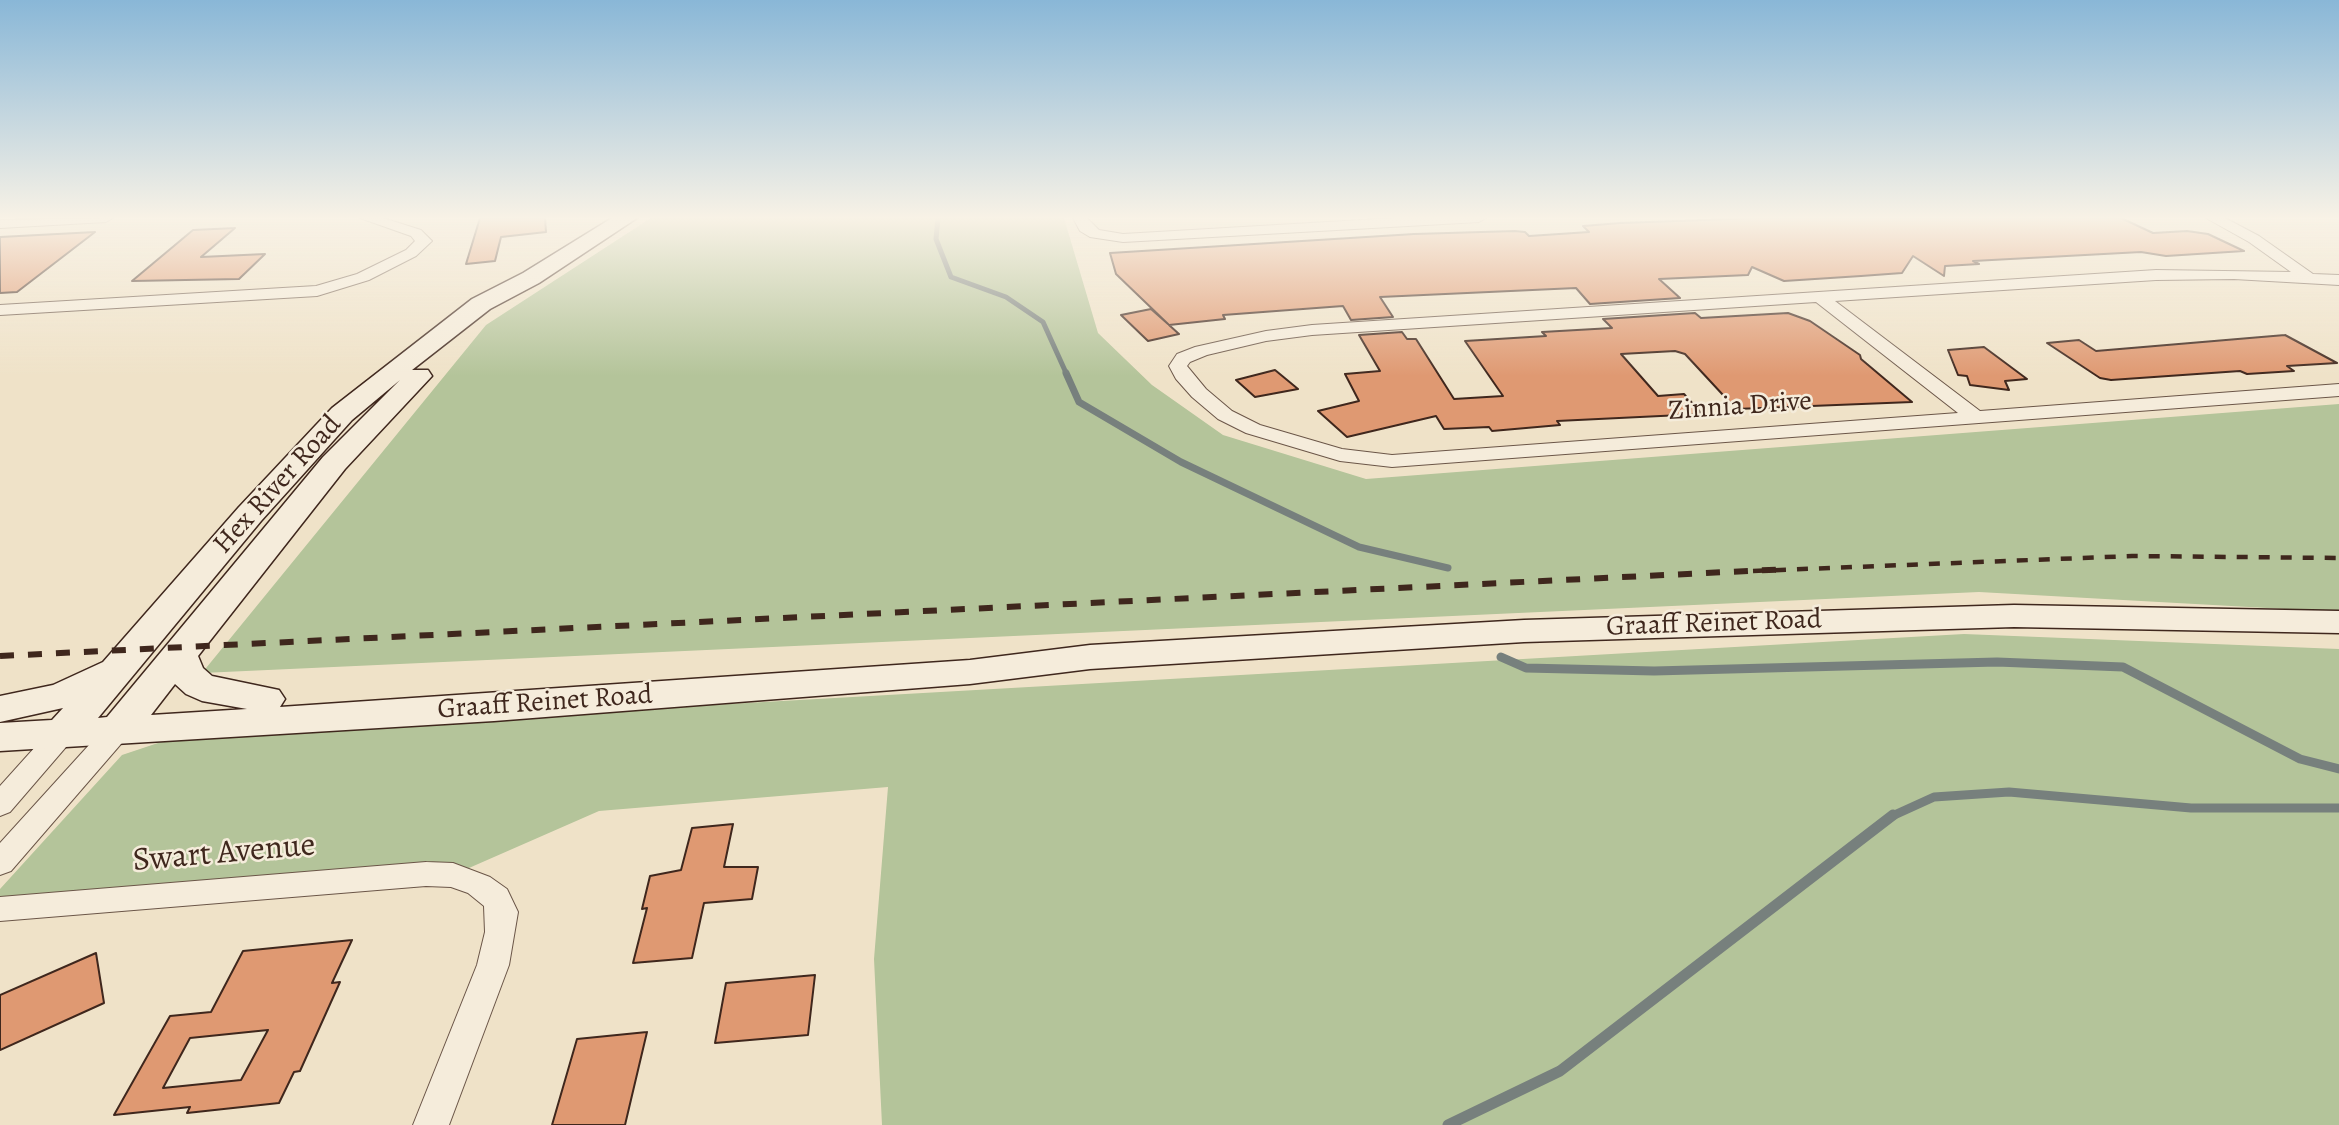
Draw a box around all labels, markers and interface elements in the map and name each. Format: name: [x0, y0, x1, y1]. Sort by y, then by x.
street label: Zinnia Drive: [1667, 385, 1813, 429]
street label: Hex River Road: [207, 409, 349, 561]
street label: Graaff Reinet Road: [1606, 603, 1822, 645]
street label: Graaff Reinet Road: [436, 679, 654, 727]
street label: Swart Avenue: [131, 826, 317, 882]

